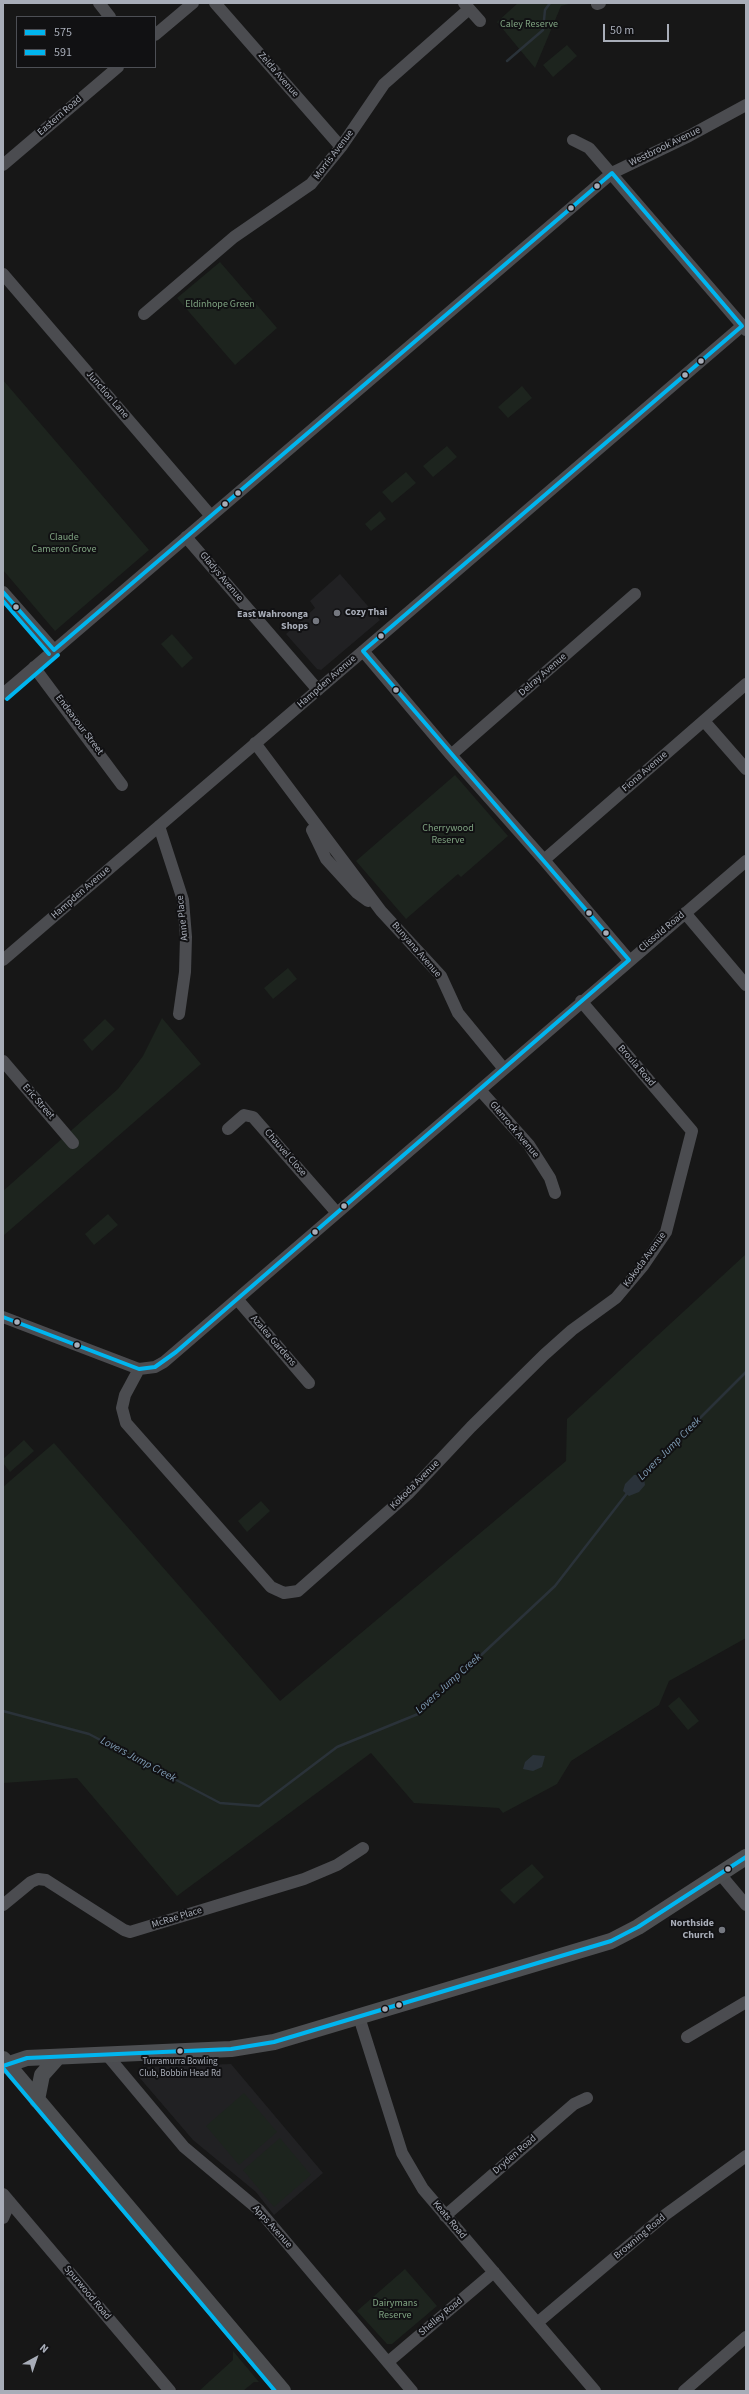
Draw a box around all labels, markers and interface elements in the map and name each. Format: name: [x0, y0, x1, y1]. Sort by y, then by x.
legend: [16, 16, 156, 68]
scale bar: [605, 16, 671, 42]
park label: Caley Reserve: [500, 19, 558, 31]
text: 50 m: [610, 22, 634, 39]
text: 575: [54, 24, 72, 41]
text: 591: [54, 44, 72, 61]
street label: Zelda Avenue: [255, 50, 301, 100]
street label: Eastern Road: [35, 93, 85, 139]
street label: Westbrook Avenue: [627, 125, 703, 169]
street label: Morris Avenue: [311, 128, 357, 182]
unlabelled marker: [592, 181, 602, 191]
unlabelled marker: [566, 203, 576, 213]
park label: Eldinhope Green: [185, 299, 255, 311]
unlabelled marker: [696, 356, 706, 366]
street label: Junction Lane: [83, 369, 131, 421]
unlabelled marker: [680, 370, 690, 380]
unlabelled marker: [233, 488, 243, 498]
unlabelled marker: [220, 499, 230, 509]
park label: Claude Cameron Grove: [32, 532, 96, 556]
street label: Gladys Avenue: [197, 550, 245, 604]
unlabelled marker: [11, 602, 21, 612]
place label: Cozy Thai: [345, 607, 387, 619]
marker: Cozy Thai: [332, 608, 342, 618]
place label: East Wahroonga Shops: [237, 609, 308, 632]
marker: East Wahroonga Shops: [311, 616, 321, 626]
unlabelled marker: [376, 631, 386, 641]
street label: Delray Avenue: [517, 651, 569, 699]
street label: Hampden Avenue: [295, 653, 359, 711]
unlabelled marker: [391, 685, 401, 695]
street label: Endeavour Street: [52, 693, 106, 757]
street label: Fiona Avenue: [620, 749, 670, 795]
park label: Cherrywood Reserve: [422, 823, 474, 846]
street label: Hampden Avenue: [49, 864, 113, 922]
street label: Anne Place: [175, 895, 191, 941]
unlabelled marker: [584, 908, 594, 918]
street label: Clissold Road: [637, 909, 687, 955]
street label: Bunyana Avenue: [389, 920, 443, 980]
unlabelled marker: [601, 928, 611, 938]
street label: Broula Road: [615, 1043, 657, 1089]
street label: Eric Street: [19, 1082, 57, 1122]
street label: Glenrock Avenue: [487, 1099, 541, 1161]
street label: Chauvel Close: [261, 1127, 309, 1179]
unlabelled marker: [339, 1201, 349, 1211]
unlabelled marker: [310, 1227, 320, 1237]
street label: Kokoda Avenue: [621, 1230, 669, 1290]
street label: Azalea Gardens: [248, 1313, 298, 1369]
unlabelled marker: [12, 1317, 22, 1327]
unlabelled marker: [72, 1340, 82, 1350]
water label: Lovers Jump Creek: [636, 1415, 704, 1483]
street label: Kokoda Avenue: [388, 1458, 442, 1512]
water label: Lovers Jump Creek: [413, 1651, 485, 1717]
water label: Lovers Jump Creek: [98, 1734, 178, 1786]
unlabelled marker: [723, 1864, 733, 1874]
street label: McRae Place: [150, 1905, 204, 1931]
place label: Northside Church: [670, 1918, 714, 1942]
marker: Northside Church: [717, 1925, 727, 1935]
unlabelled marker: [394, 2000, 404, 2010]
unlabelled marker: [380, 2004, 390, 2014]
marker: Turramurra Bowling Club, Bobbin Head Rd: [175, 2046, 185, 2056]
place label: Turramurra Bowling Club, Bobbin Head Rd: [139, 2057, 221, 2078]
street label: Dryden Road: [491, 2133, 539, 2177]
street label: Keats Road: [429, 2198, 469, 2242]
street label: Apps Avenue: [250, 2203, 294, 2251]
street label: Browning Road: [612, 2212, 668, 2262]
street label: Spurwood Road: [61, 2263, 113, 2323]
street label: Shelley Road: [416, 2295, 466, 2339]
park label: Dairymans Reserve: [372, 2298, 418, 2322]
north arrow: [16, 2338, 56, 2378]
text: N: [36, 2340, 52, 2357]

